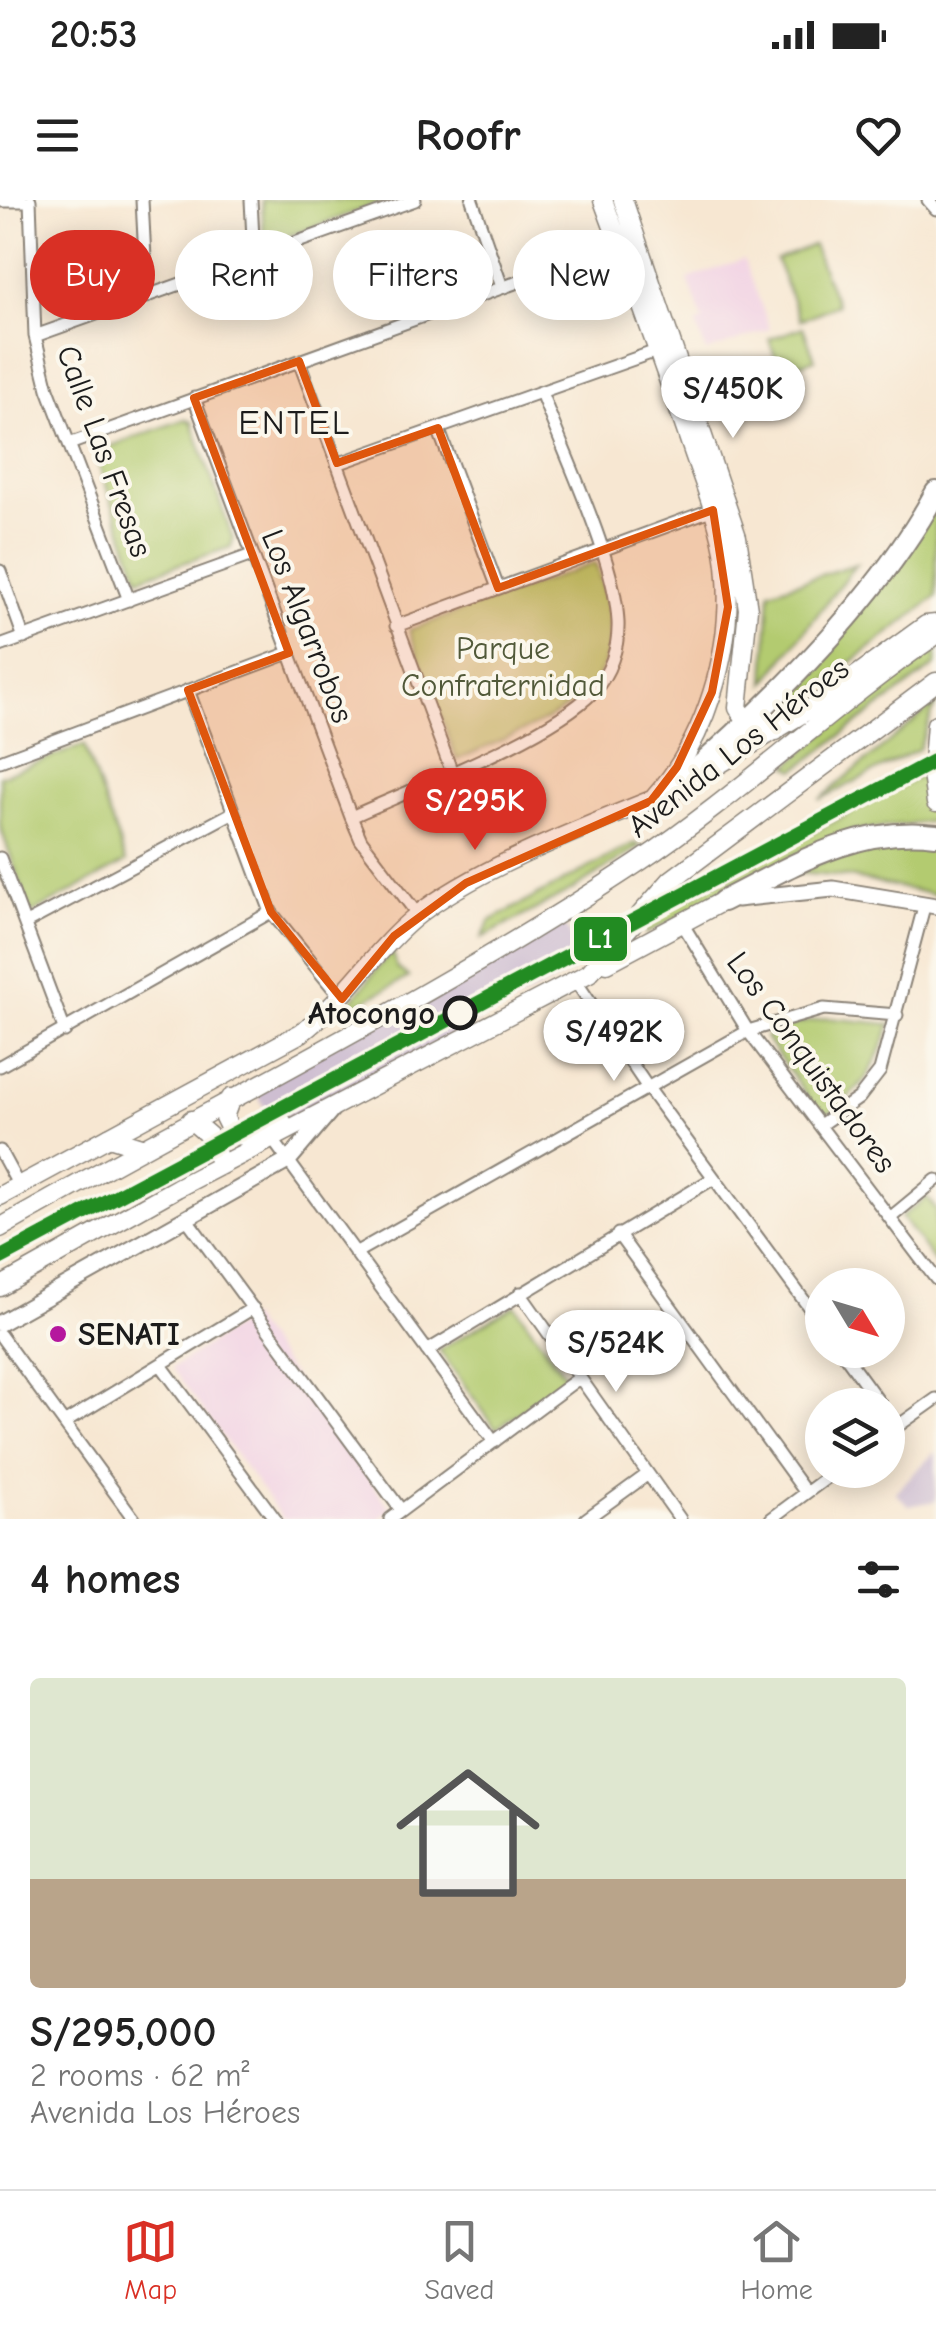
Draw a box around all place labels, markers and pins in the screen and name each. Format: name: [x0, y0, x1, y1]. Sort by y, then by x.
pin: S/450K: [652, 356, 814, 441]
pin: S/295K: [394, 768, 556, 853]
place label: Atocongo: [308, 995, 435, 1032]
marker: Atocongo: [444, 997, 476, 1029]
pin: S/492K: [533, 999, 695, 1084]
pin: S/524K: [535, 1310, 697, 1395]
place label: SENATI: [78, 1316, 180, 1353]
marker: SENATI: [47, 1323, 69, 1345]

